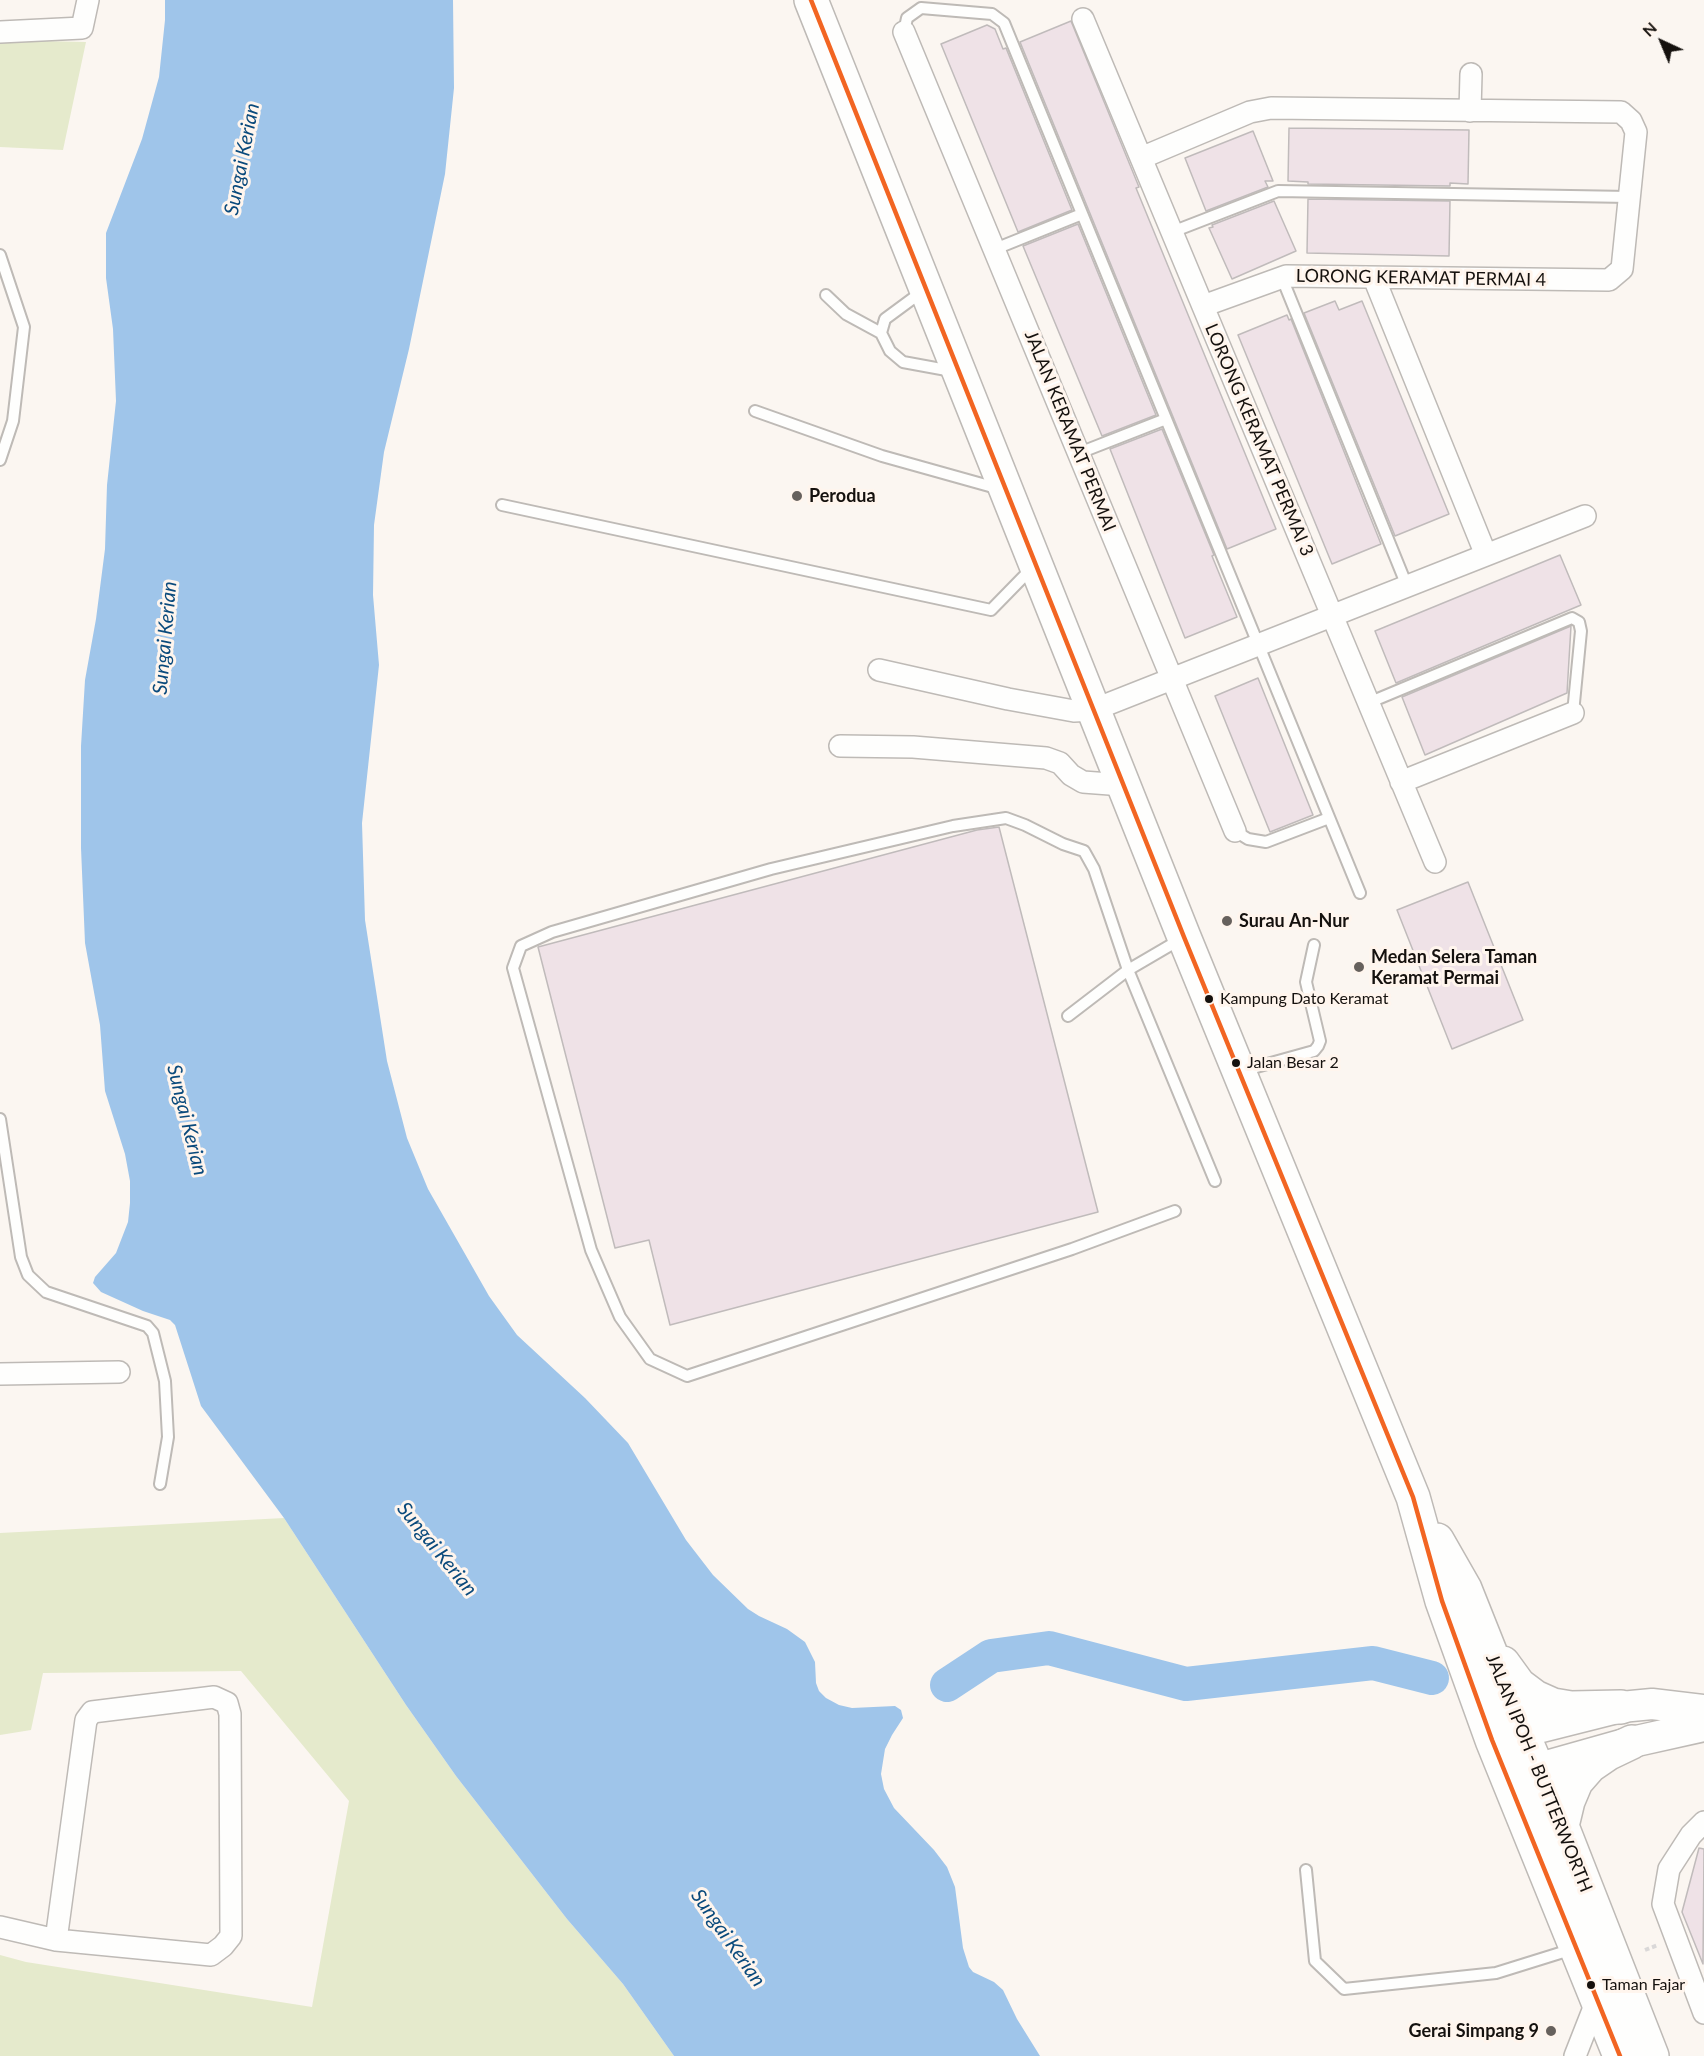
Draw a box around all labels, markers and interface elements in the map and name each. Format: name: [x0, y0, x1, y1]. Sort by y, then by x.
north arrow: [1632, 12, 1692, 72]
text: N: [1638, 18, 1660, 40]
water label: Sungai Kerian: [219, 101, 265, 217]
street label: LORONG KERAMAT PERMAI 4: [1296, 265, 1546, 291]
street label: LORONG KERAMAT PERMAI 3: [1200, 321, 1318, 559]
street label: JALAN KERAMAT PERMAI: [1020, 328, 1120, 534]
place label: Perodua: [809, 485, 876, 507]
marker: Perodua: [790, 489, 804, 503]
water label: Sungai Kerian: [148, 580, 182, 696]
place label: Surau An-Nur: [1239, 910, 1349, 932]
marker: Surau An-Nur: [1220, 914, 1234, 928]
place label: Medan Selera Taman Keramat Permai: [1371, 946, 1537, 988]
marker: Medan Selera Taman Keramat Permai: [1352, 960, 1366, 974]
place label: Kampung Dato Keramat: [1220, 989, 1388, 1009]
marker: Kampung Dato Keramat: [1203, 993, 1215, 1005]
place label: Jalan Besar 2: [1247, 1053, 1339, 1073]
marker: Jalan Besar 2: [1230, 1057, 1242, 1069]
water label: Sungai Kerian: [162, 1062, 212, 1178]
water label: Sungai Kerian: [392, 1497, 482, 1601]
street label: JALAN IPOH - BUTTERWORTH: [1481, 1651, 1597, 1895]
water label: Sungai Kerian: [686, 1885, 770, 1991]
place label: Taman Fajar: [1602, 1975, 1685, 1995]
marker: Taman Fajar: [1585, 1979, 1597, 1991]
place label: Gerai Simpang 9: [1408, 2020, 1539, 2042]
marker: Gerai Simpang 9: [1544, 2024, 1558, 2038]

